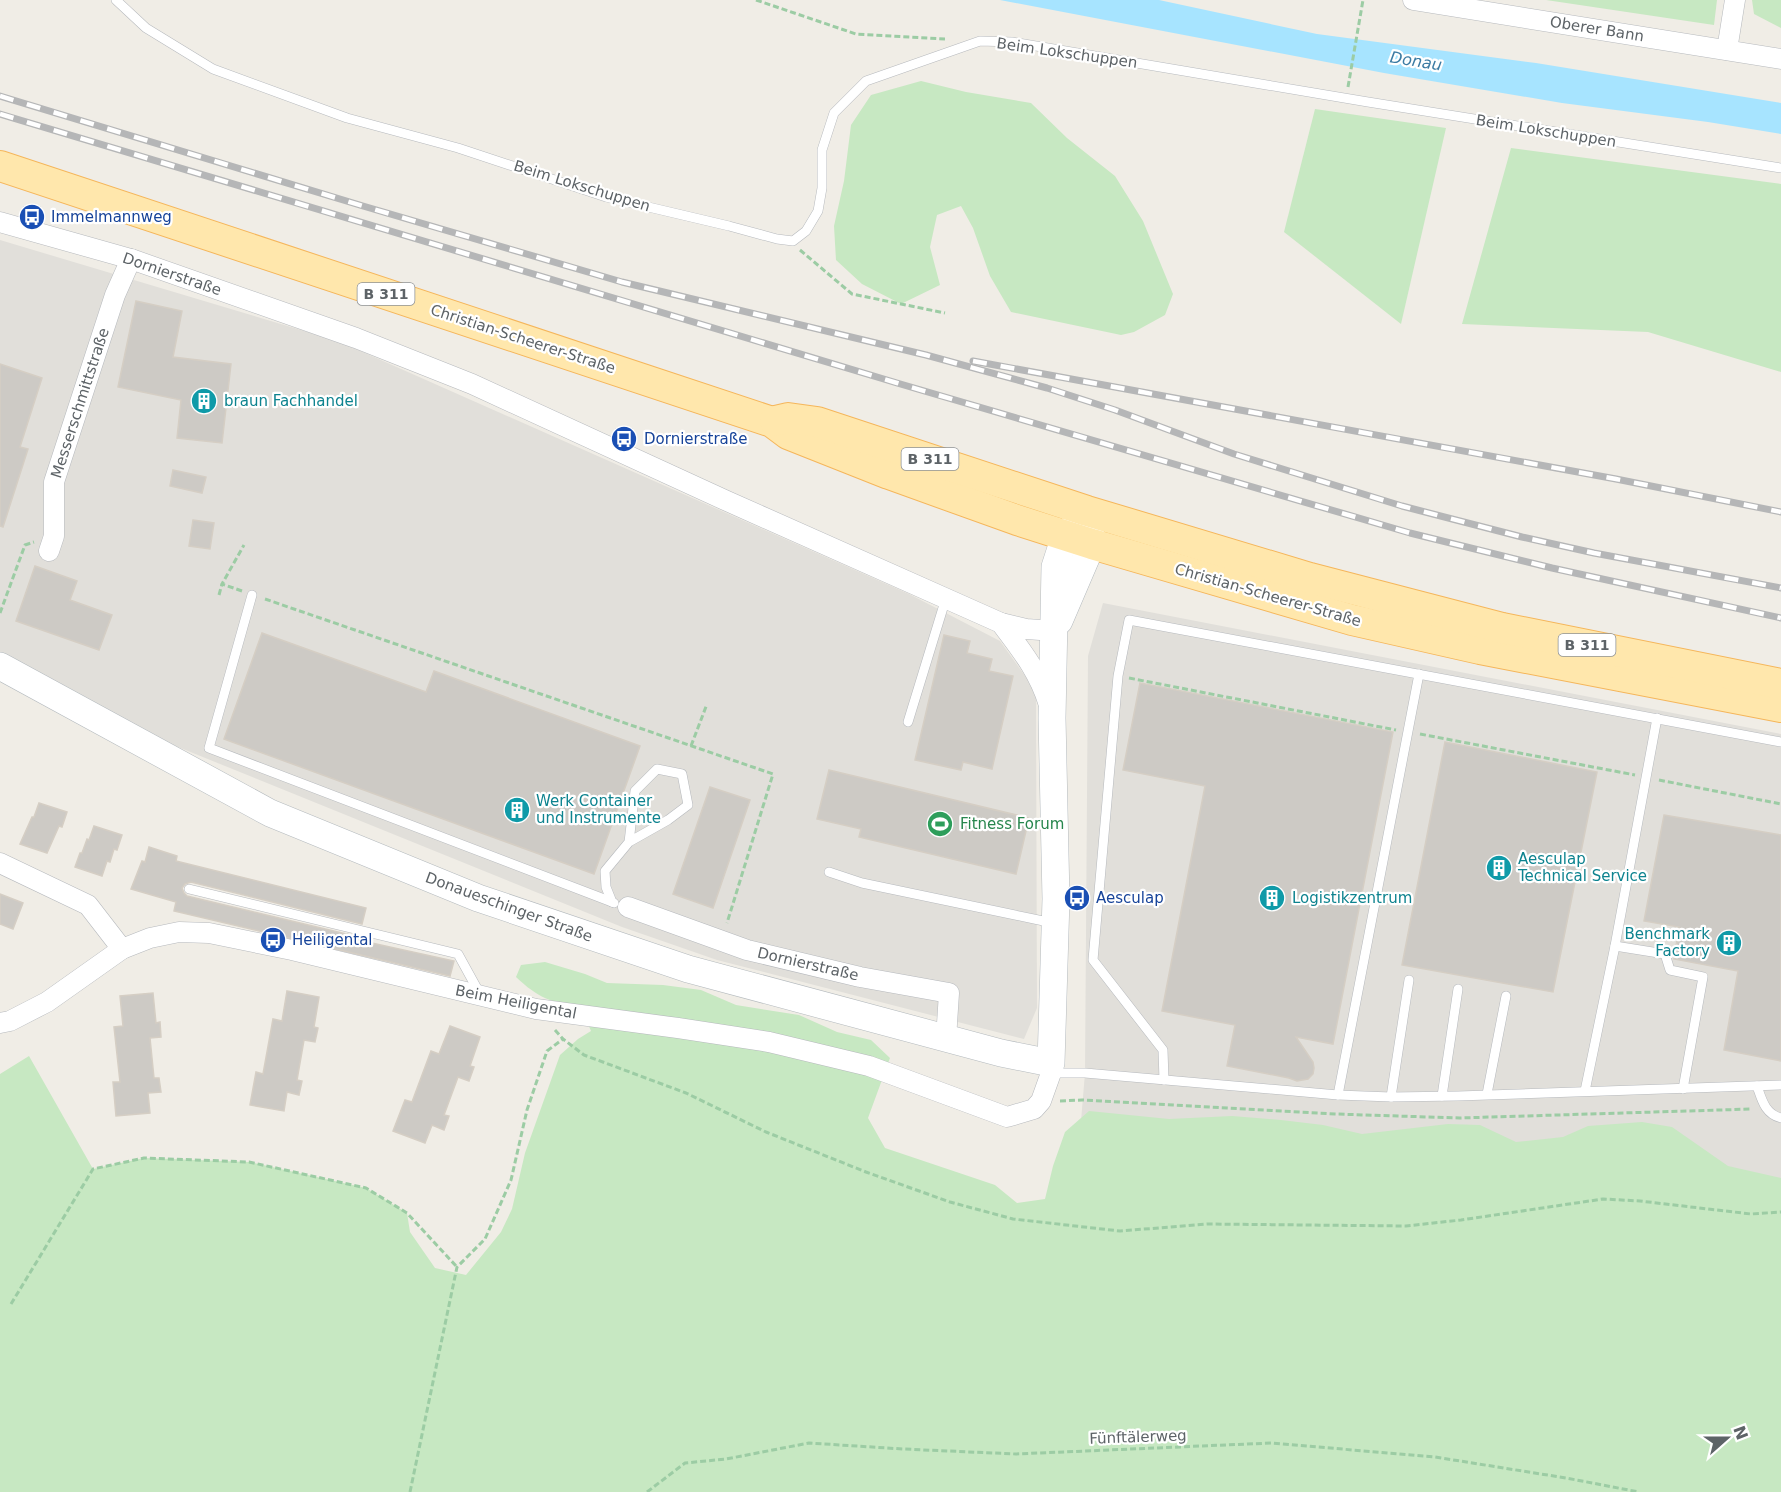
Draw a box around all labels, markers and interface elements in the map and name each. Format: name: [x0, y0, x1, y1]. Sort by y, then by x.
street label: Oberer Bann: [1549, 13, 1645, 45]
street label: Beim Lokschuppen: [995, 34, 1139, 72]
water label: Donau: [1389, 48, 1443, 74]
street label: Beim Lokschuppen: [1475, 111, 1617, 151]
street label: Beim Lokschuppen: [512, 157, 652, 215]
bus stop icon: Immelmannweg: [17, 202, 47, 232]
place label: Immelmannweg: [51, 208, 172, 226]
street label: Dornierstraße: [120, 249, 224, 299]
road number: B 311: [358, 283, 414, 305]
street label: Christian-Scheerer-Straße: [428, 301, 618, 377]
street label: Messerschmittstraße: [47, 326, 113, 480]
building icon: braun Fachhandel: [189, 386, 219, 416]
place label: braun Fachhandel: [224, 392, 358, 410]
bus stop icon: Dornierstraße: [609, 424, 639, 454]
place label: Dornierstraße: [644, 430, 747, 448]
road number: B 311: [902, 448, 958, 470]
street label: Christian-Scheerer-Straße: [1173, 560, 1363, 630]
road number: B 311: [1558, 634, 1616, 656]
place label: Werk Container und Instrumente: [536, 792, 661, 827]
building icon: Werk Container und Instrumente: [502, 795, 532, 825]
sports icon: Fitness Forum: [925, 809, 955, 839]
place label: Fitness Forum: [960, 815, 1064, 833]
place label: Aesculap Technical Service: [1517, 850, 1647, 885]
building icon: Aesculap Technical Service: [1484, 853, 1514, 883]
street label: Donaueschinger Straße: [423, 868, 595, 946]
bus stop icon: Aesculap: [1062, 883, 1092, 913]
building icon: Logistikzentrum: [1257, 883, 1287, 913]
place label: Aesculap: [1096, 889, 1164, 907]
place label: Logistikzentrum: [1292, 889, 1412, 907]
bus stop icon: Heiligental: [258, 925, 288, 955]
place label: Benchmark Factory: [1625, 925, 1710, 960]
building icon: Benchmark Factory: [1714, 928, 1744, 958]
place label: Heiligental: [292, 931, 373, 949]
street label: Dornierstraße: [756, 944, 860, 984]
street label: Beim Heiligental: [454, 981, 578, 1023]
north arrow: [1697, 1408, 1757, 1468]
text: N: [1729, 1423, 1752, 1442]
street label: Fünftälerweg: [1089, 1426, 1187, 1448]

